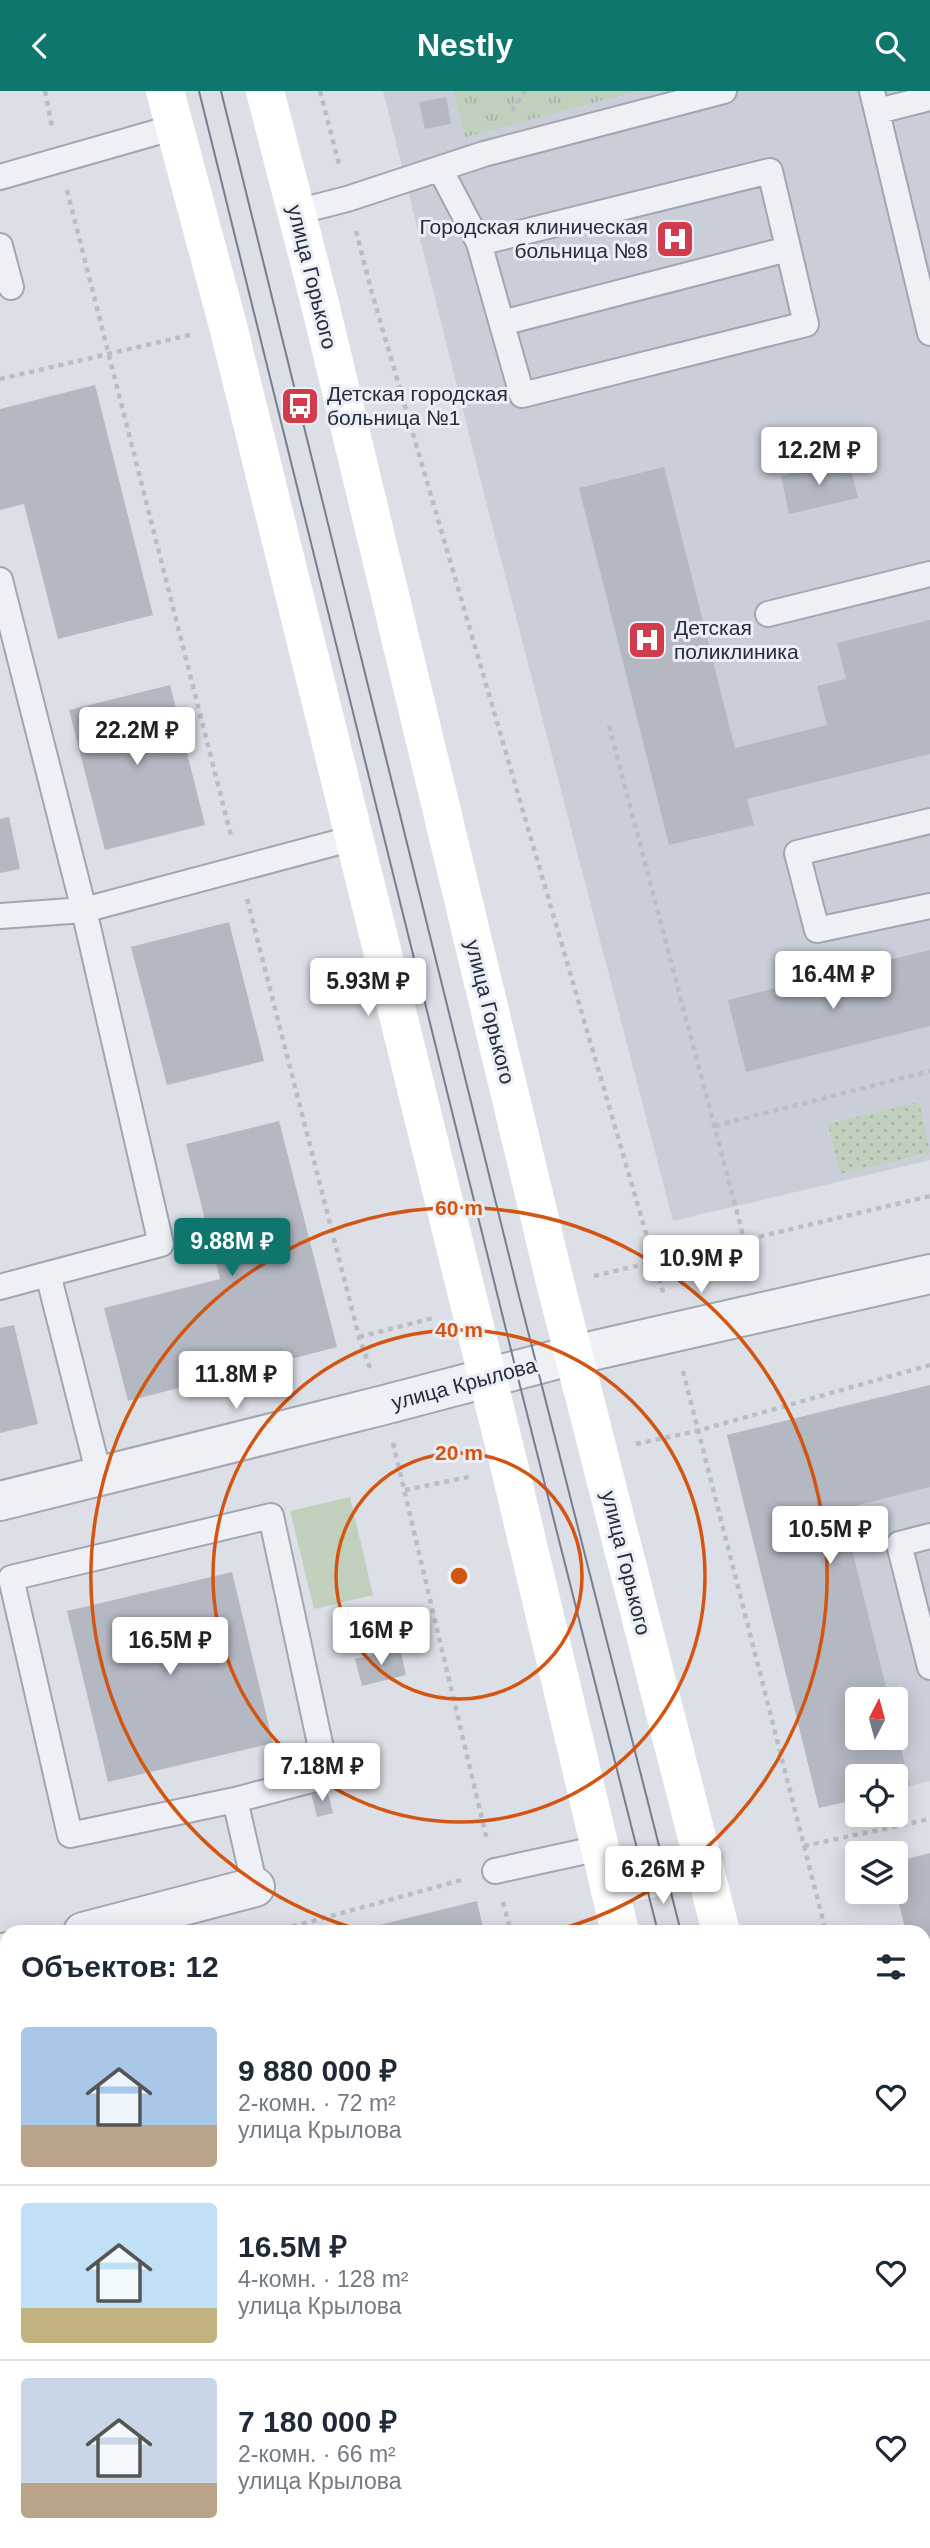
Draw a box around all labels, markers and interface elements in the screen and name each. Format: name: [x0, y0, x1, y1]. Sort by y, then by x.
icon: back: [21, 27, 59, 65]
text: Nestly: [417, 27, 513, 63]
icon: search: [871, 27, 909, 65]
street label: улица Горького: [283, 202, 342, 351]
place label: Городская клиническая больница №8: [420, 215, 648, 262]
hospital icon: Городская клиническая больница №8: [654, 218, 696, 260]
place label: Детская городская больница №1: [327, 382, 508, 429]
bus stop icon: Детская городская больница №1: [279, 385, 321, 427]
pin: 12.2M ₽: [754, 427, 884, 487]
text: 12.2M ₽: [777, 437, 861, 463]
place label: Детская поликлиника: [674, 616, 799, 663]
hospital icon: Детская поликлиника: [626, 619, 668, 661]
pin: 22.2M ₽: [72, 707, 202, 767]
text: 22.2M ₽: [95, 717, 179, 743]
street label: улица Горького: [461, 937, 520, 1086]
pin: 16.4M ₽: [768, 951, 898, 1011]
pin: 5.93M ₽: [303, 958, 433, 1018]
text: 16.4M ₽: [791, 961, 875, 987]
text: 5.93M ₽: [326, 968, 410, 994]
text: 60 m: [435, 1196, 483, 1219]
pin: 9.88M ₽: [167, 1219, 297, 1278]
text: 9.88M ₽: [190, 1228, 274, 1254]
pin: 10.9M ₽: [636, 1235, 766, 1295]
text: 10.9M ₽: [659, 1245, 743, 1271]
text: 40 m: [435, 1318, 483, 1341]
pin: 11.8M ₽: [171, 1351, 301, 1411]
street label: улица Крылова: [389, 1353, 539, 1414]
text: 11.8M ₽: [195, 1361, 277, 1387]
text: 20 m: [435, 1441, 483, 1464]
street label: улица Горького: [597, 1488, 656, 1637]
pin: 10.5M ₽: [765, 1507, 895, 1566]
text: 10.5M ₽: [788, 1516, 872, 1542]
centre of rings: [447, 1564, 471, 1588]
pin: 16M ₽: [332, 1607, 430, 1667]
pin: 16.5M ₽: [105, 1617, 235, 1677]
text: 16M ₽: [349, 1617, 413, 1643]
text: 16.5M ₽: [128, 1627, 212, 1653]
north arrow: [845, 1687, 908, 1750]
map controls: [845, 1687, 908, 1904]
pin: 7.18M ₽: [257, 1743, 387, 1803]
text: 7.18M ₽: [280, 1753, 364, 1779]
button: locate: [845, 1764, 908, 1827]
button: layers: [845, 1841, 908, 1904]
pin: 6.26M ₽: [598, 1847, 728, 1906]
text: 6.26M ₽: [621, 1856, 705, 1882]
icon: filters: [872, 1948, 910, 1986]
text: Объектов: 12: [21, 1950, 219, 1983]
text: 9 880 000 ₽: [238, 2054, 397, 2087]
icon: home: [77, 2055, 161, 2139]
icon: heart: [872, 2078, 910, 2116]
text: 2-комн. · 72 m²: [238, 2090, 396, 2116]
text: улица Крылова: [238, 2117, 402, 2143]
text: 16.5M ₽: [238, 2230, 347, 2263]
icon: home: [77, 2231, 161, 2315]
icon: heart: [872, 2254, 910, 2292]
text: 4-комн. · 128 m²: [238, 2266, 409, 2292]
text: улица Крылова: [238, 2293, 402, 2319]
text: 7 180 000 ₽: [238, 2405, 397, 2438]
icon: home: [77, 2406, 161, 2490]
icon: heart: [872, 2429, 910, 2467]
text: 2-комн. · 66 m²: [238, 2441, 396, 2467]
text: улица Крылова: [238, 2468, 402, 2494]

